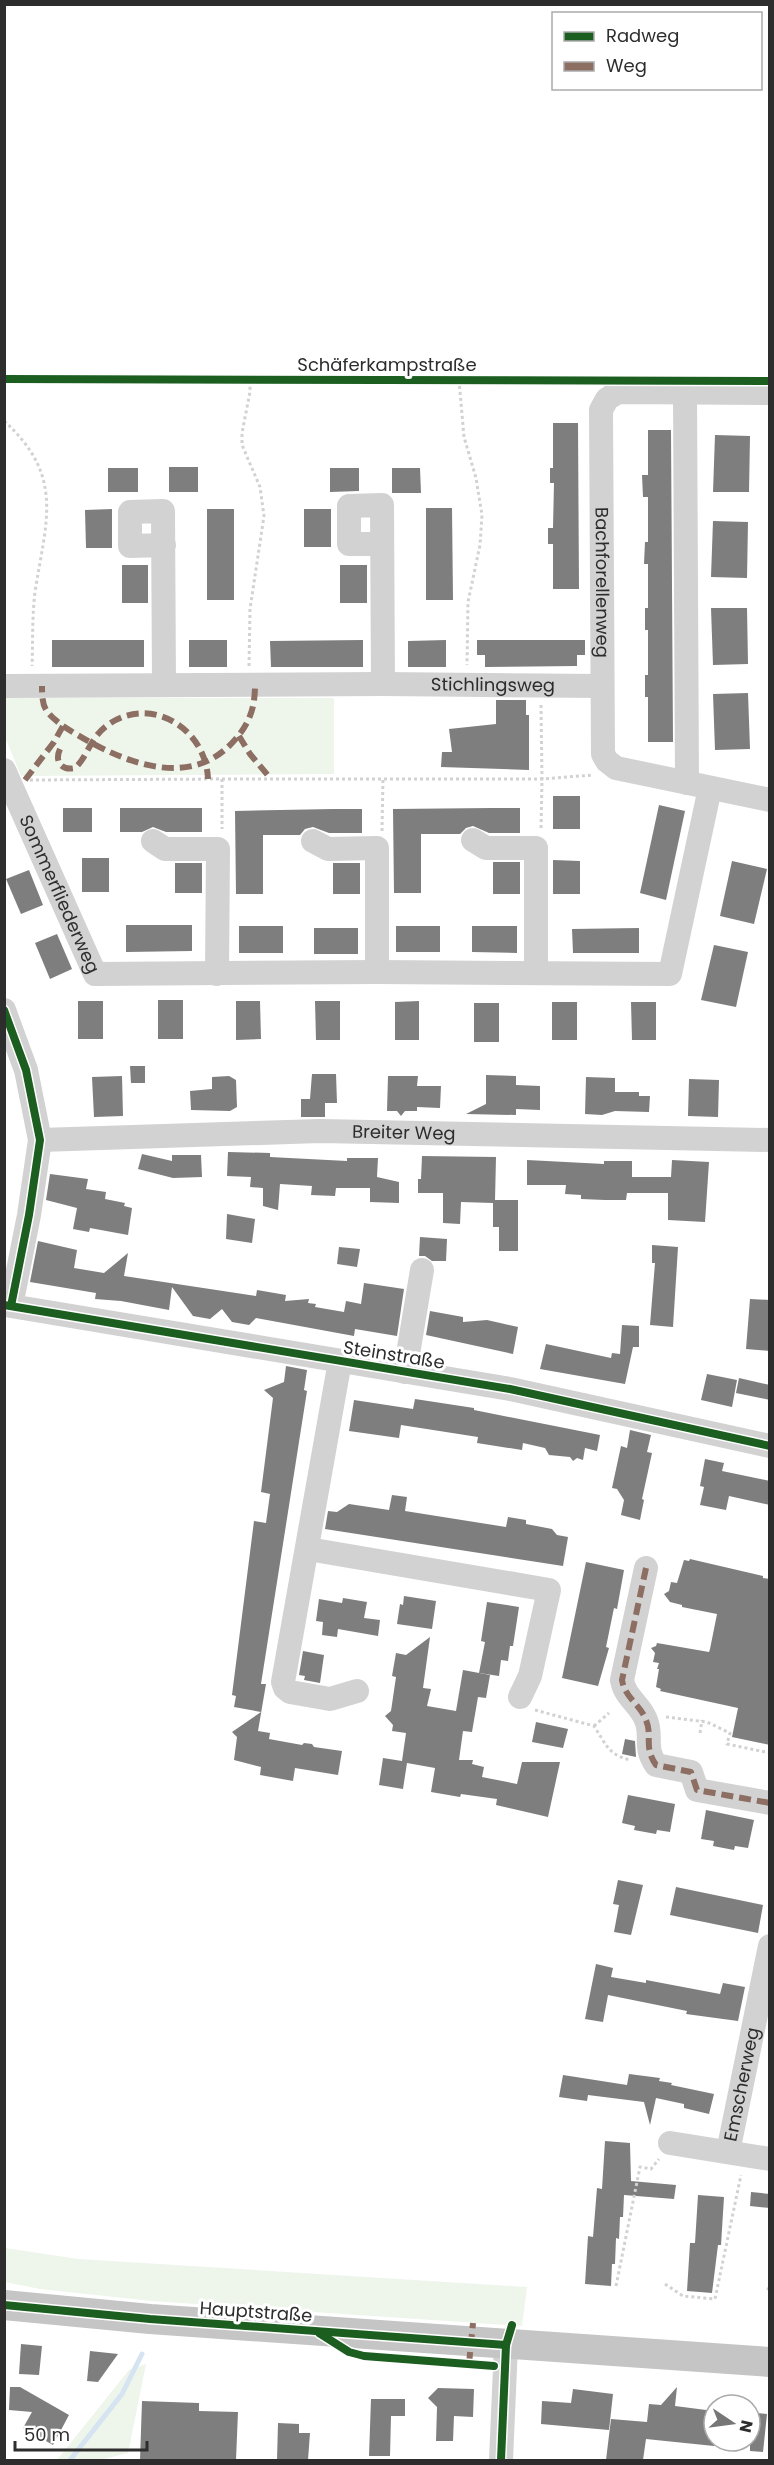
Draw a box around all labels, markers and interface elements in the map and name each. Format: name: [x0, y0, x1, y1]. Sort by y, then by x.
legend: [552, 12, 762, 90]
text: Radweg: [606, 23, 679, 48]
text: Weg: [606, 53, 647, 78]
street label: Schäferkampstraße: [297, 352, 477, 377]
street label: Bachforellenweg: [590, 507, 615, 658]
street label: Stichlingsweg: [431, 671, 555, 698]
street label: Sommerfliederweg: [14, 811, 106, 977]
street label: Breiter Weg: [352, 1119, 456, 1146]
street label: Steinstraße: [342, 1334, 447, 1375]
street label: Emscherweg: [717, 2025, 765, 2143]
street label: Hauptstraße: [199, 2295, 313, 2328]
north arrow: [702, 2393, 762, 2453]
scale bar: [15, 2414, 147, 2452]
text: N: [734, 2418, 759, 2435]
text: 50 m: [24, 2422, 70, 2447]

